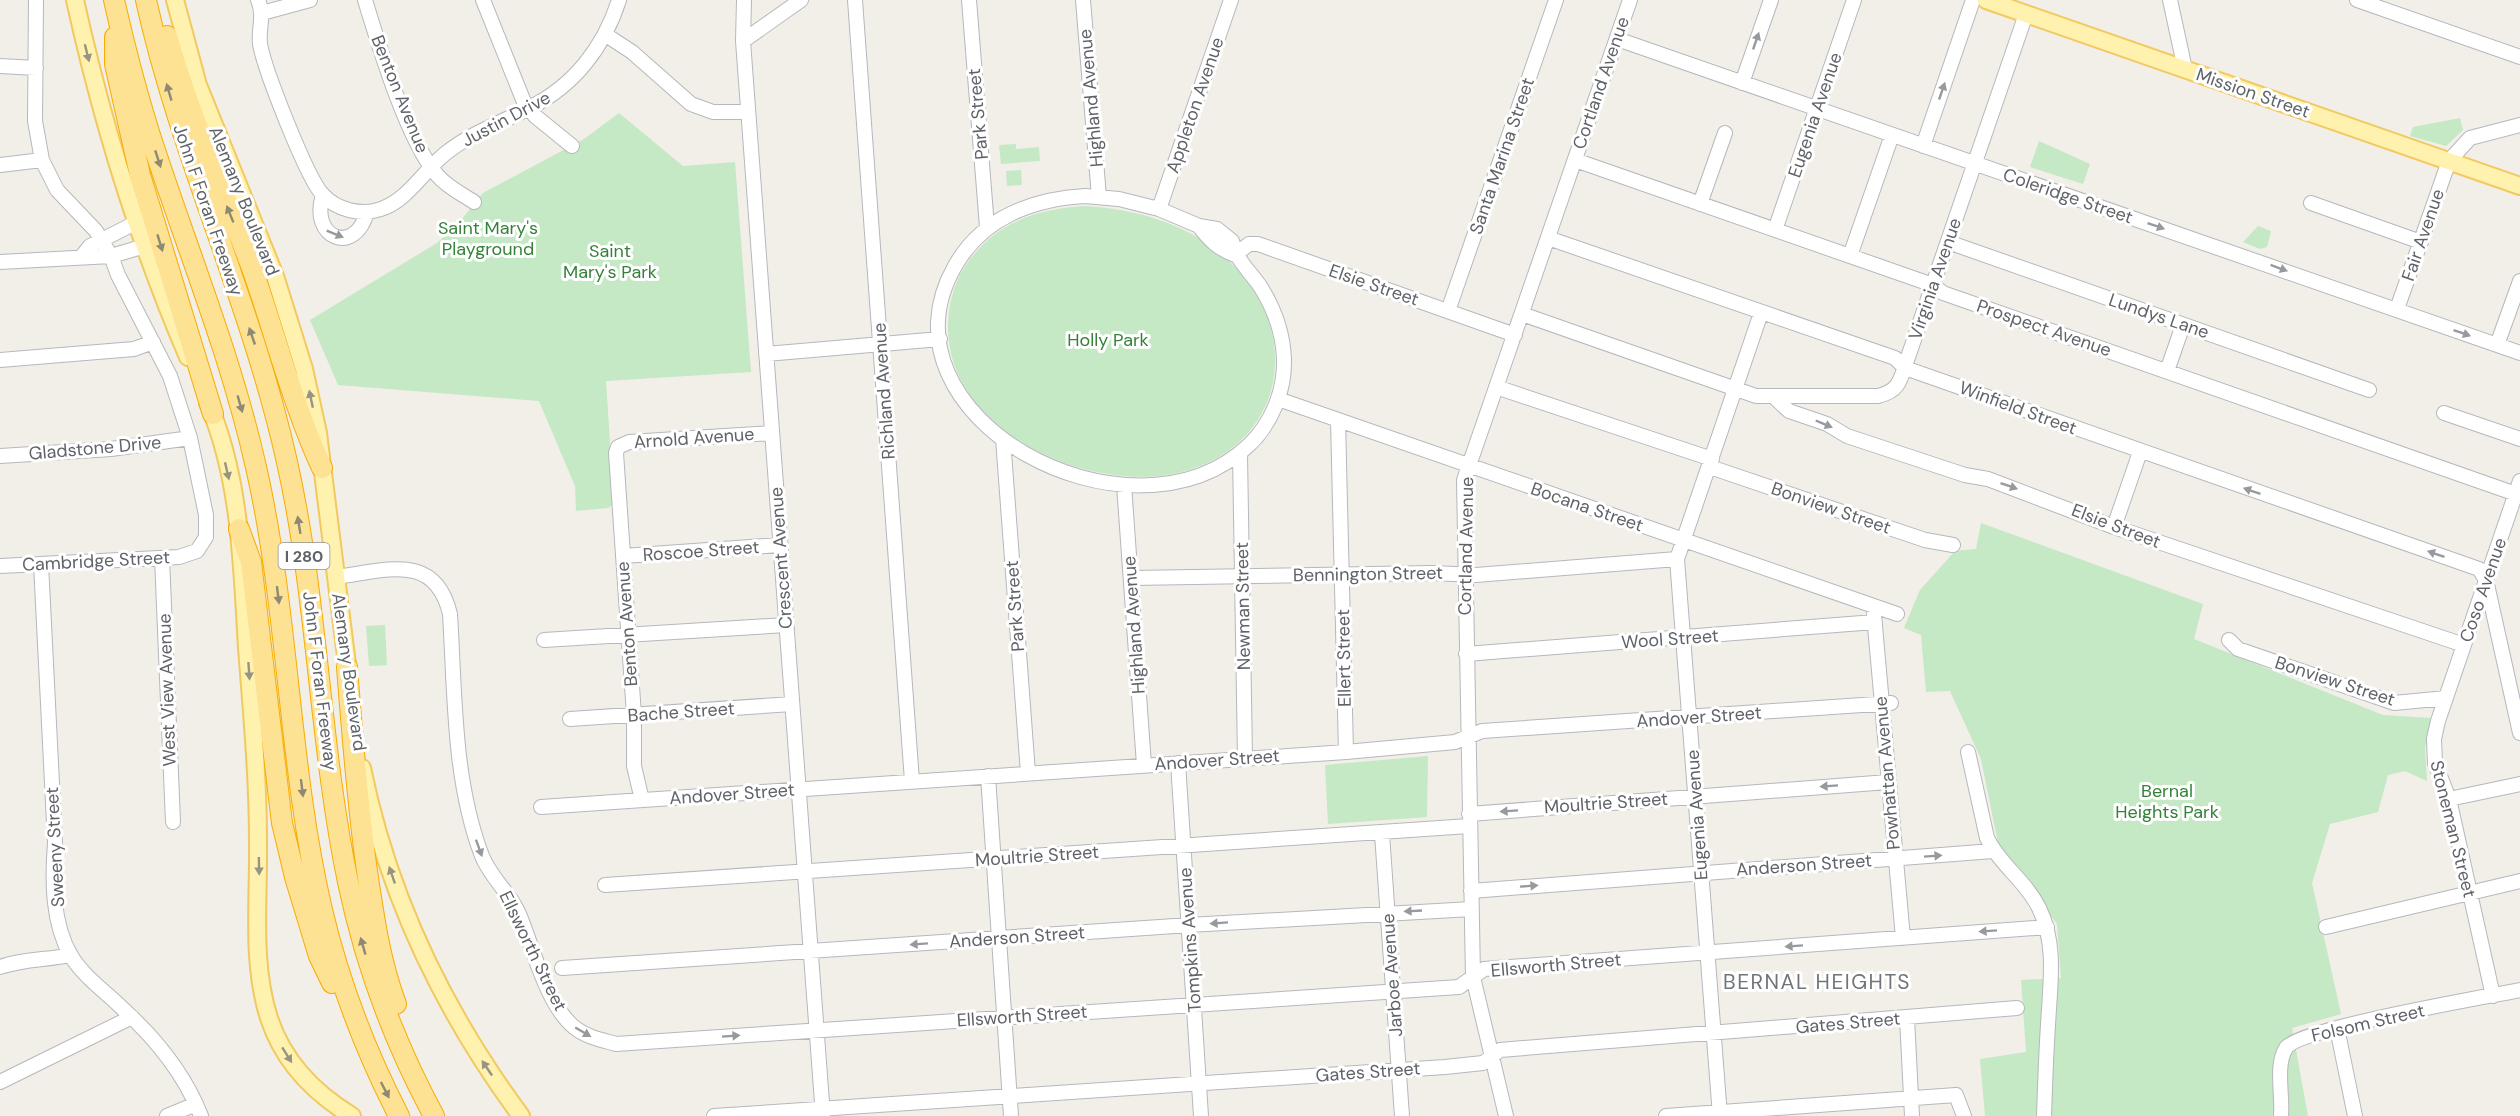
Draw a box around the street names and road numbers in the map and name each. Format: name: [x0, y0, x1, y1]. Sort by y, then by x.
street label: Cortland Avenue: [1567, 14, 1635, 152]
street label: Highland Avenue: [1073, 28, 1109, 168]
street label: Benton Avenue: [365, 31, 435, 157]
street label: Appleton Avenue: [1161, 34, 1229, 176]
street label: Eugenia Avenue: [1782, 49, 1848, 181]
street label: Mission Street: [2193, 62, 2313, 124]
street label: Park Street: [962, 67, 994, 161]
street label: Santa Marina Street: [1464, 75, 1540, 237]
street label: Justin Drive: [458, 86, 554, 152]
street label: John F Foran Freeway: [167, 121, 249, 299]
street label: Alemany Boulevard: [203, 123, 285, 279]
street label: Coleridge Street: [2000, 163, 2136, 229]
street label: Fair Avenue: [2396, 186, 2450, 284]
street label: Virginia Avenue: [1903, 215, 1967, 343]
street label: Elsie Street: [1326, 258, 1422, 312]
street label: Lundys Lane: [2106, 288, 2212, 344]
street label: Prospect Avenue: [1973, 294, 2115, 362]
street label: Richland Avenue: [867, 322, 901, 460]
street label: Winfield Street: [1956, 376, 2080, 440]
street label: Arnold Avenue: [633, 422, 755, 454]
street label: Gladstone Drive: [28, 430, 162, 466]
street label: Cortland Avenue: [1453, 476, 1479, 616]
street label: Bonview Street: [1768, 476, 1894, 540]
street label: Bocana Street: [1528, 477, 1646, 537]
street label: Crescent Avenue: [764, 486, 798, 630]
street label: Elsie Street: [2068, 498, 2164, 554]
street label: Coso Avenue: [2454, 534, 2512, 646]
street label: Roscoe Street: [642, 535, 760, 567]
street label: Newman Street: [1230, 542, 1256, 670]
road number: I 280: [278, 543, 330, 569]
street label: Cambridge Street: [21, 545, 171, 577]
street label: Highland Avenue: [1117, 555, 1151, 695]
street label: Park Street: [1000, 560, 1030, 652]
street label: Benton Avenue: [611, 561, 643, 687]
street label: Bennington Street: [1293, 561, 1443, 587]
street label: John F Foran Freeway: [297, 590, 343, 772]
street label: Alemany Boulevard: [326, 592, 372, 752]
street label: Ellert Street: [1331, 609, 1357, 707]
street label: West View Avenue: [152, 613, 182, 767]
street label: Wool Street: [1620, 624, 1720, 654]
street label: Bonview Street: [2272, 650, 2398, 712]
street label: Powhattan Avenue: [1868, 695, 1906, 851]
street label: Bache Street: [627, 696, 735, 728]
street label: Andover Street: [1636, 701, 1762, 733]
street label: Andover Street: [1154, 744, 1280, 776]
street label: Eugenia Avenue: [1680, 749, 1714, 881]
street label: Stoneman Street: [2424, 758, 2482, 900]
street label: Andover Street: [669, 778, 795, 810]
street label: Sweeny Street: [40, 786, 70, 908]
street label: Moultrie Street: [1543, 787, 1669, 819]
street label: Moultrie Street: [974, 840, 1100, 872]
street label: Anderson Street: [1735, 848, 1873, 882]
street label: Tompkins Avenue: [1173, 867, 1207, 1013]
street label: Ellsworth Street: [494, 887, 572, 1015]
street label: Jarboe Avenue: [1376, 913, 1408, 1037]
street label: Anderson Street: [948, 920, 1086, 954]
street label: Ellsworth Street: [1490, 947, 1622, 983]
street label: Folsom Street: [2309, 998, 2427, 1048]
street label: Ellsworth Street: [956, 999, 1088, 1033]
street label: Gates Street: [1795, 1006, 1901, 1040]
street label: Gates Street: [1315, 1056, 1421, 1088]

